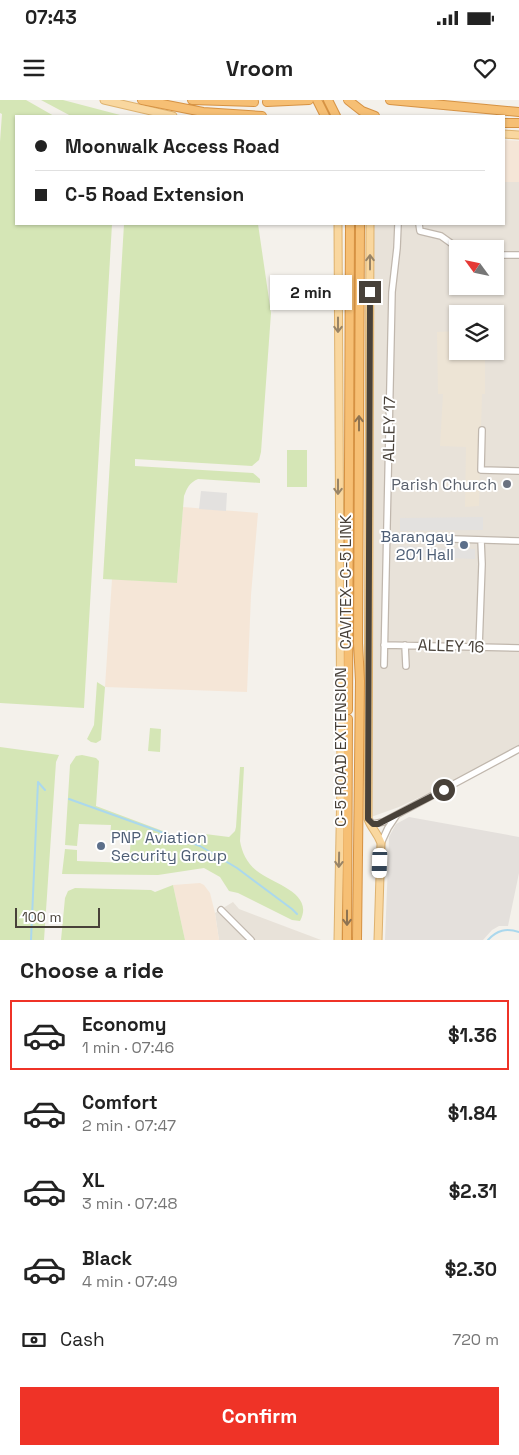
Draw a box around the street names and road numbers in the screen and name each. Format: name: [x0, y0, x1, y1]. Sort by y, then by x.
street label: ALLEY 17: [378, 396, 400, 462]
street label: CAVITEX–C-5 LINK: [335, 514, 356, 650]
street label: ALLEY 16: [417, 634, 485, 658]
street label: C-5 ROAD EXTENSION: [330, 667, 351, 827]

